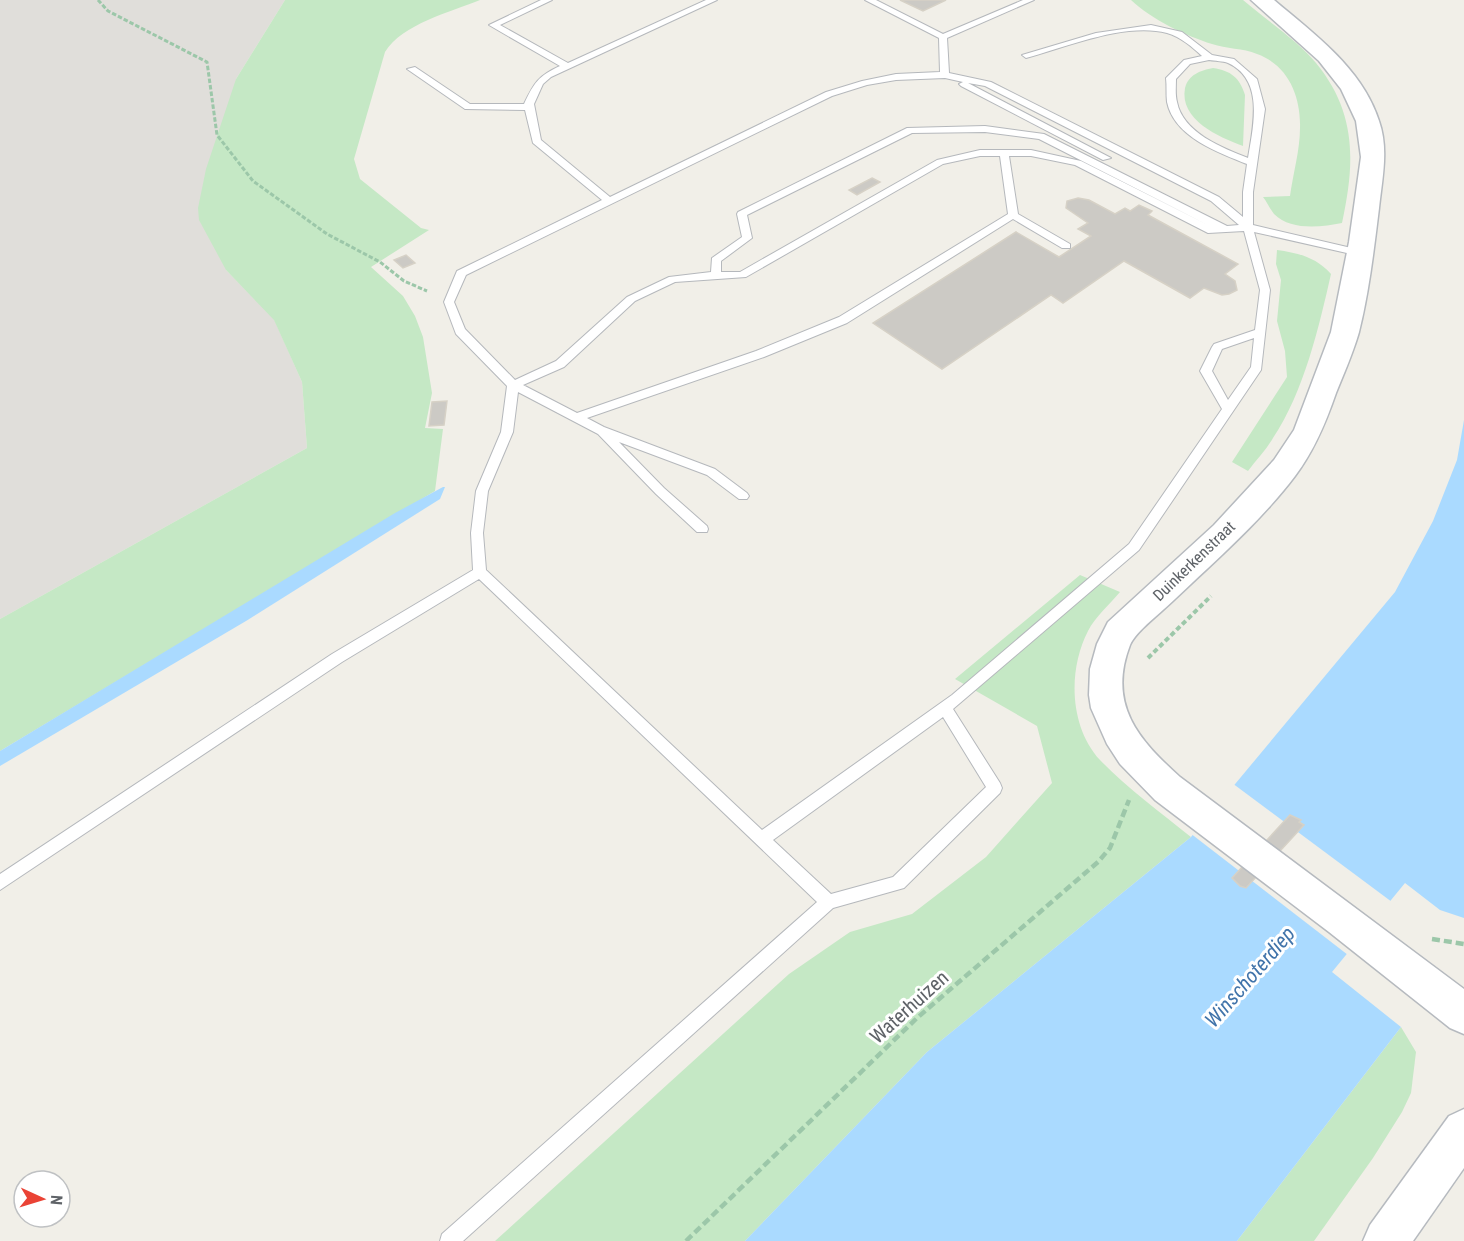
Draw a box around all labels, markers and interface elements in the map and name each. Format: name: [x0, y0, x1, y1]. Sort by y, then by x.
street label: Duinkerkenstraat: [1149, 517, 1239, 605]
water label: Winschoterdiep: [1200, 922, 1300, 1032]
street label: Waterhuizen: [865, 965, 953, 1049]
north arrow: [12, 1169, 72, 1229]
text: N: [47, 1194, 66, 1206]

